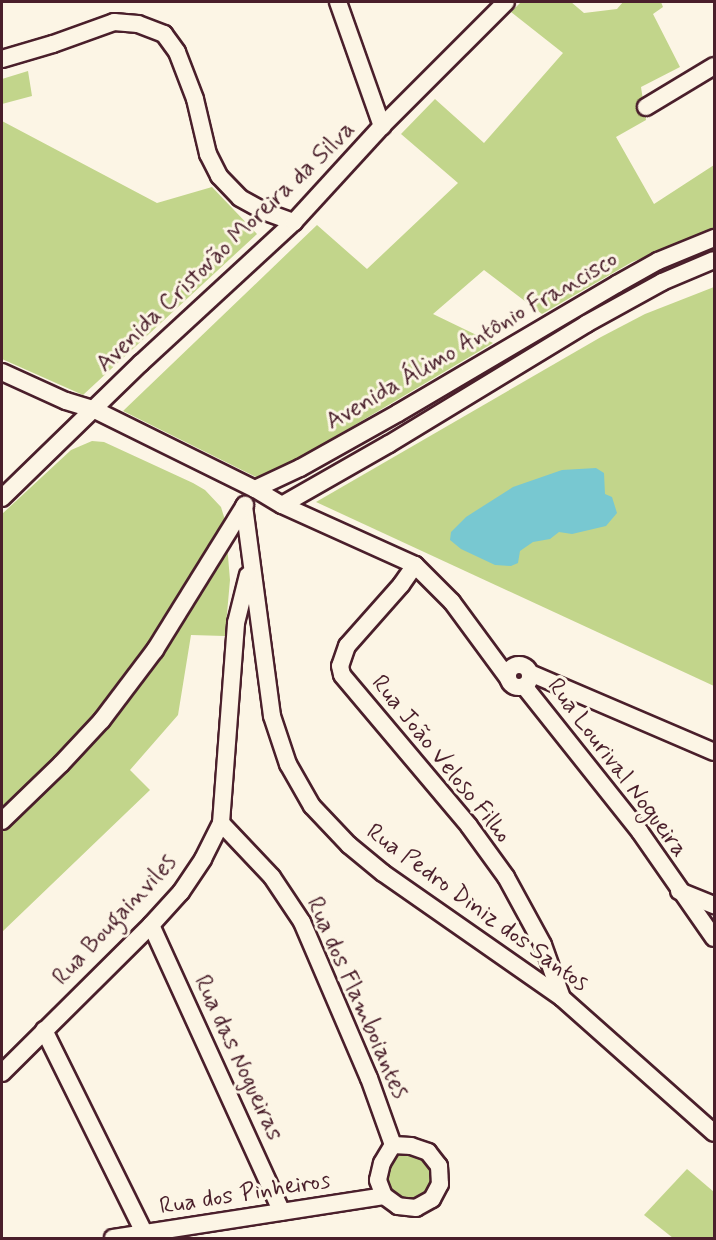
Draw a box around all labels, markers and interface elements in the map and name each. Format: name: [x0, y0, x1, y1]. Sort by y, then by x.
street label: Avenida Cristovão Moreira da Silva: [92, 117, 360, 377]
street label: Avenida Álimo Antônio Francisco: [321, 246, 623, 436]
street label: Rua João Veloso Filho: [365, 670, 517, 848]
street label: Rua Lourival Nogueira: [542, 675, 692, 861]
street label: Rua Pedro Diniz dos Santos: [358, 816, 596, 1000]
street label: Rua Bougainviles: [46, 848, 184, 992]
street label: Rua dos Flamboiantes: [299, 892, 415, 1104]
street label: Rua das Nogueiras: [187, 971, 289, 1145]
street label: Rua dos Pinheiros: [158, 1166, 332, 1222]

